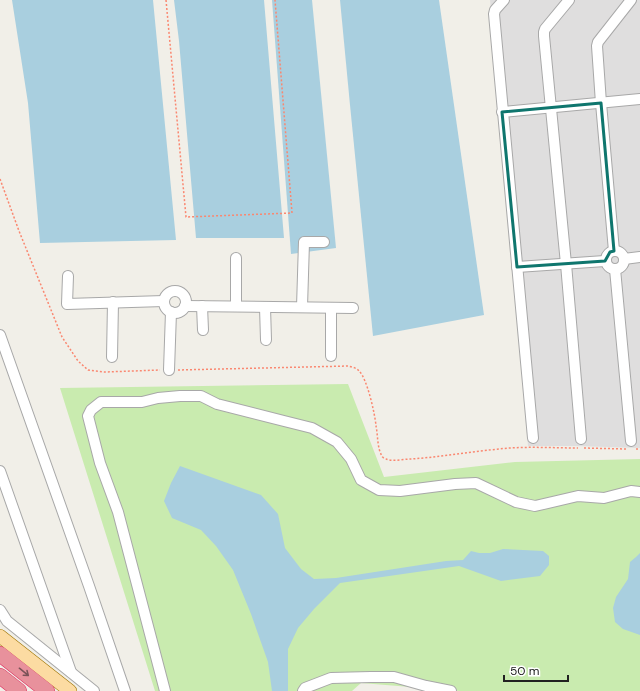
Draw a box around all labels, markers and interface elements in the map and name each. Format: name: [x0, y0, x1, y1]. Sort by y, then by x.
scale bar: [504, 657, 568, 683]
text: 50 m: [510, 663, 539, 679]
one-way arrow: [18, 668, 29, 677]

